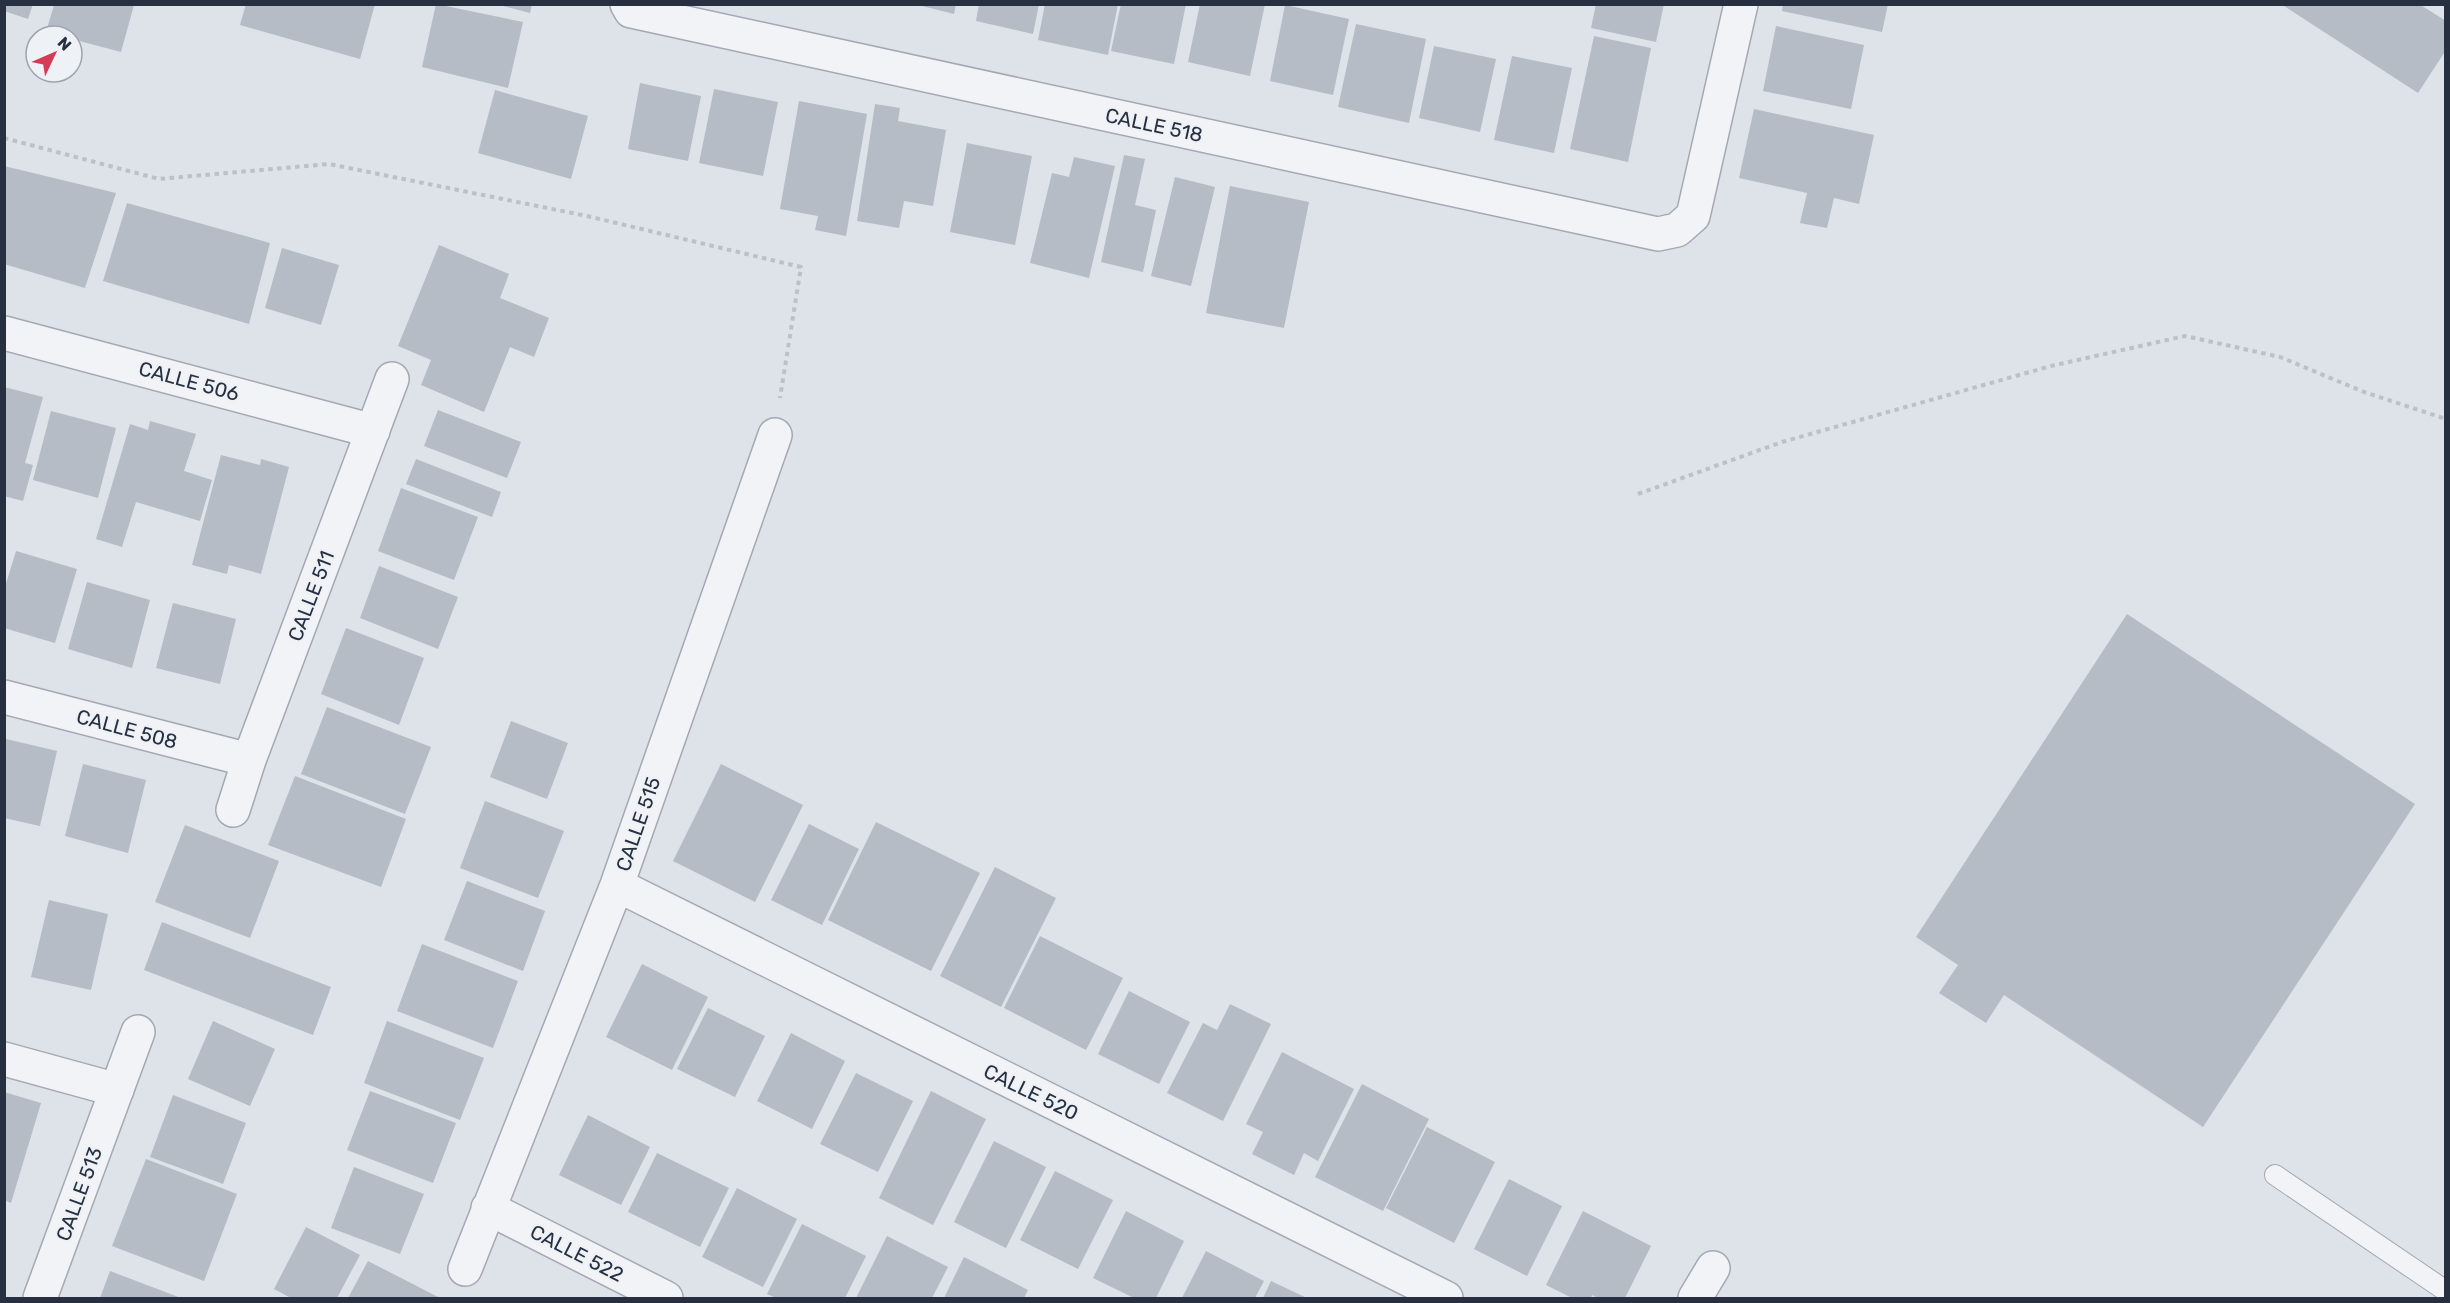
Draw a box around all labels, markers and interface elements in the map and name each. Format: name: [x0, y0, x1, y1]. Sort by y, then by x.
north arrow: [24, 24, 84, 84]
text: N: [54, 33, 75, 55]
street label: CALLE 518: [1103, 103, 1205, 147]
street label: CALLE 506: [136, 356, 242, 406]
street label: CALLE 511: [283, 547, 339, 645]
street label: CALLE 508: [74, 704, 180, 754]
street label: CALLE 515: [611, 774, 665, 874]
street label: CALLE 520: [980, 1059, 1082, 1125]
street label: CALLE 513: [51, 1144, 107, 1244]
street label: CALLE 522: [526, 1219, 628, 1287]

